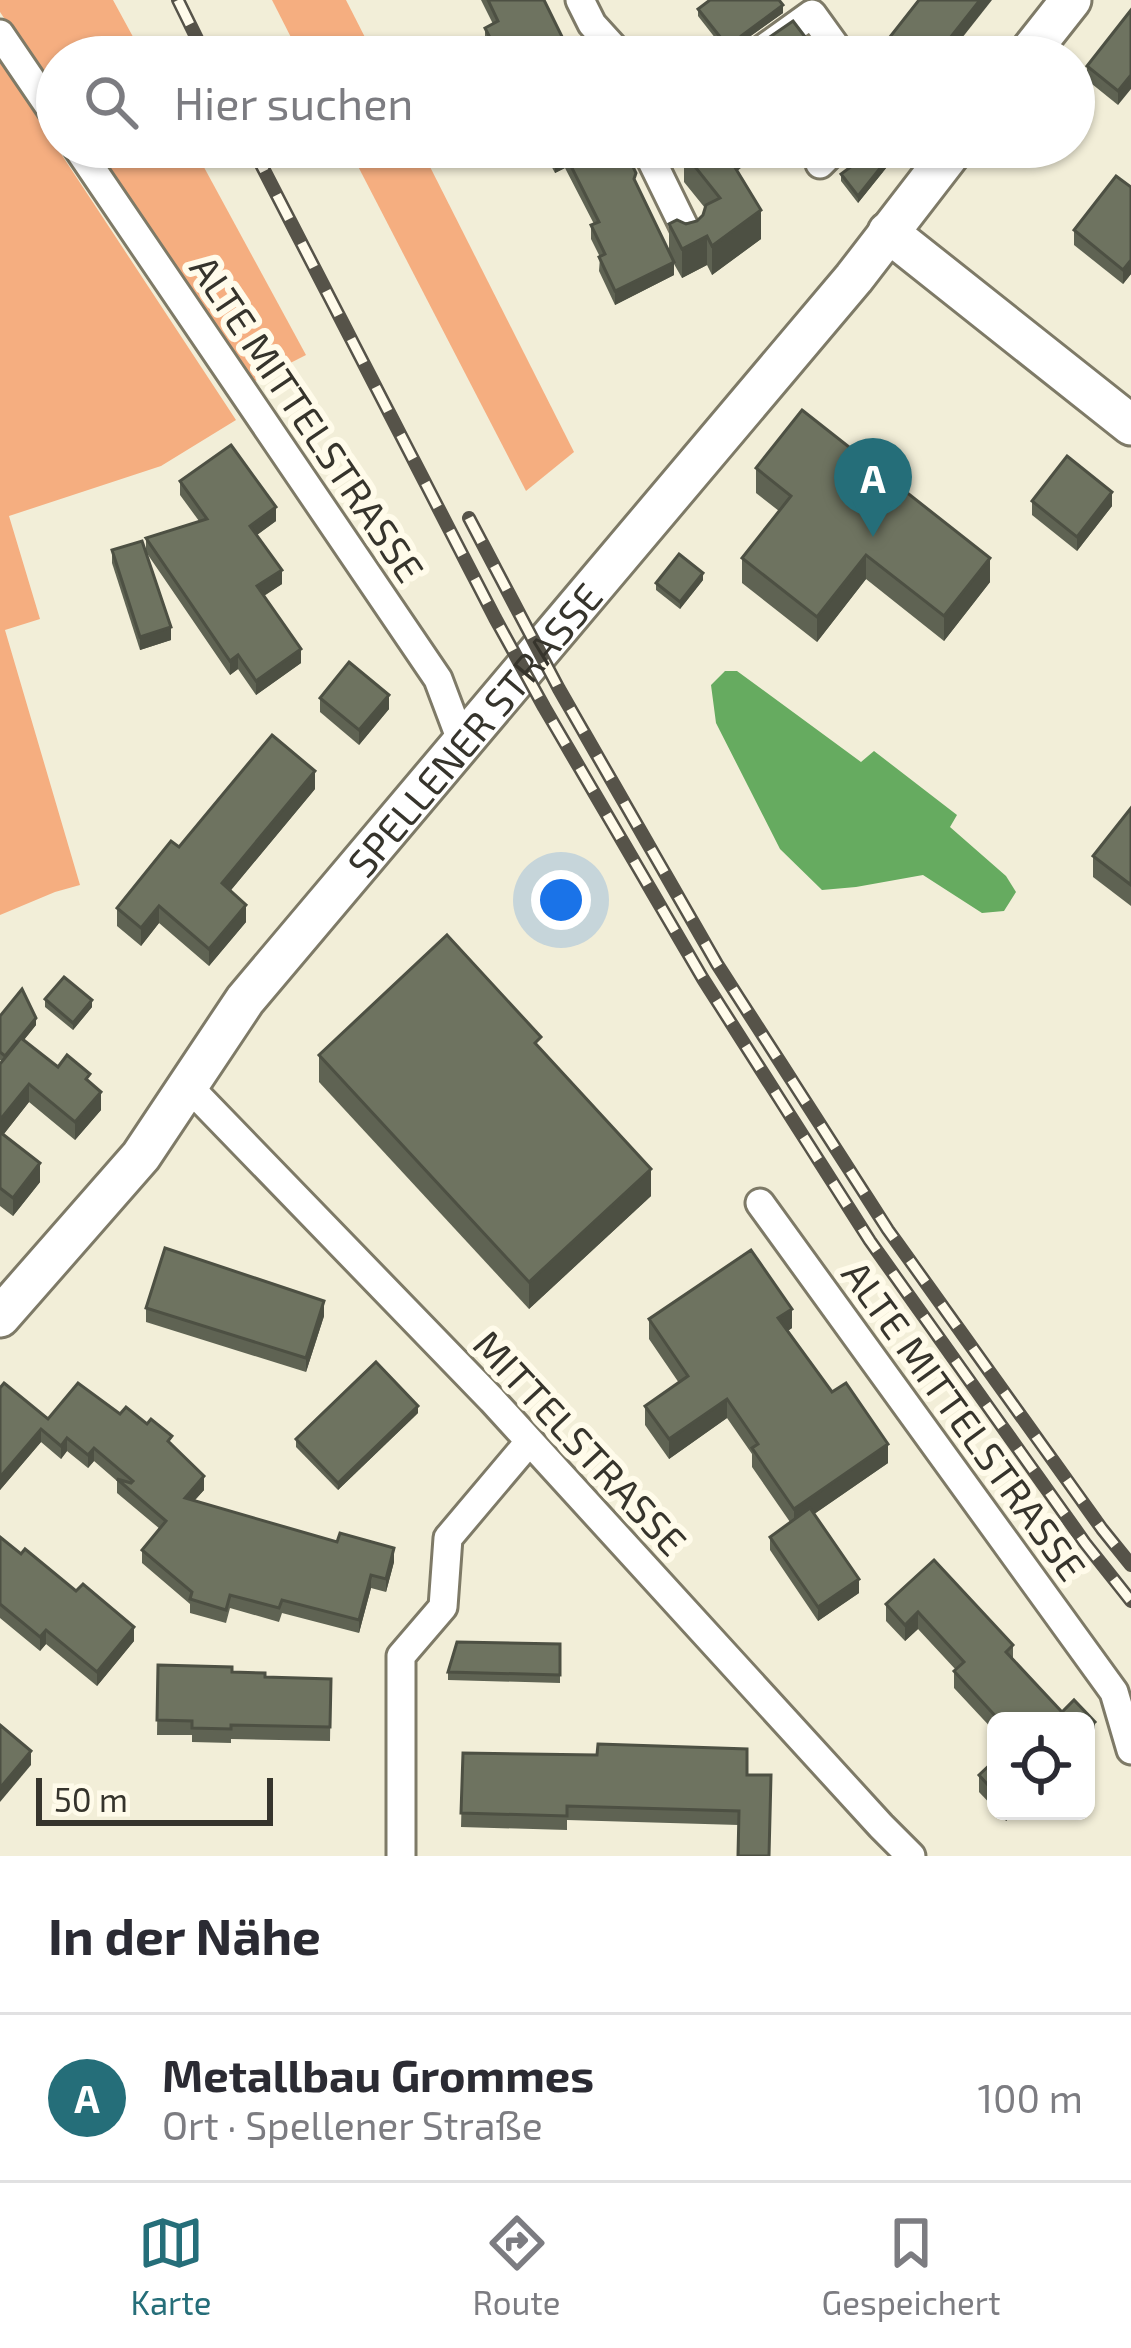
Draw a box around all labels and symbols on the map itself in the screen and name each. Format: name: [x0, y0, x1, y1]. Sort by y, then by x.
street label: ALTE MITTELSTRASSE: [181, 246, 435, 590]
pin: A: [834, 438, 912, 537]
street label: SPELLENER STRASSE: [337, 573, 611, 885]
your location: [531, 870, 591, 930]
street label: ALTE MITTELSTRASSE: [833, 1251, 1097, 1589]
street label: MITTELSTRASSE: [465, 1320, 697, 1564]
scale bar: [36, 1772, 273, 1825]

